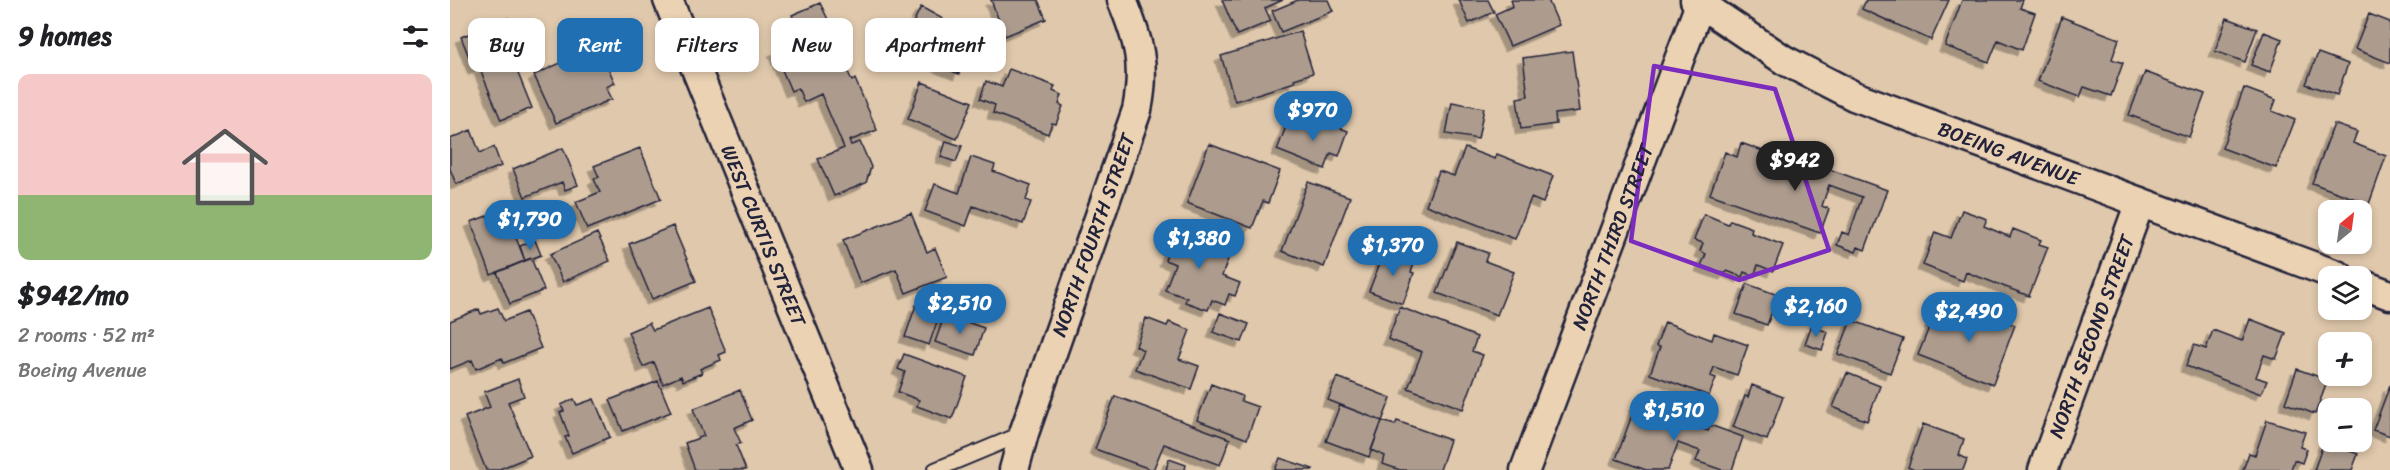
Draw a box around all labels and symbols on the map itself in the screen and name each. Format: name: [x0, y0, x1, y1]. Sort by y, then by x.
pin: $970: [1277, 91, 1349, 142]
street label: BOEING AVENUE: [1933, 112, 2086, 197]
street label: NORTH FOURTH STREET: [1042, 128, 1146, 342]
street label: NORTH THIRD STREET: [1562, 138, 1664, 335]
street label: WEST CURTIS STREET: [711, 139, 816, 333]
pin: $942: [1759, 141, 1831, 192]
pin: $1,790: [481, 200, 579, 251]
north arrow: [2318, 200, 2372, 254]
pin: $1,380: [1150, 219, 1248, 270]
pin: $1,370: [1344, 226, 1442, 277]
street label: NORTH SECOND STREET: [2039, 229, 2145, 443]
pin: $2,510: [911, 284, 1009, 335]
pin: $2,160: [1767, 287, 1865, 338]
pin: $2,490: [1920, 292, 2018, 343]
pin: $1,510: [1625, 391, 1723, 442]

